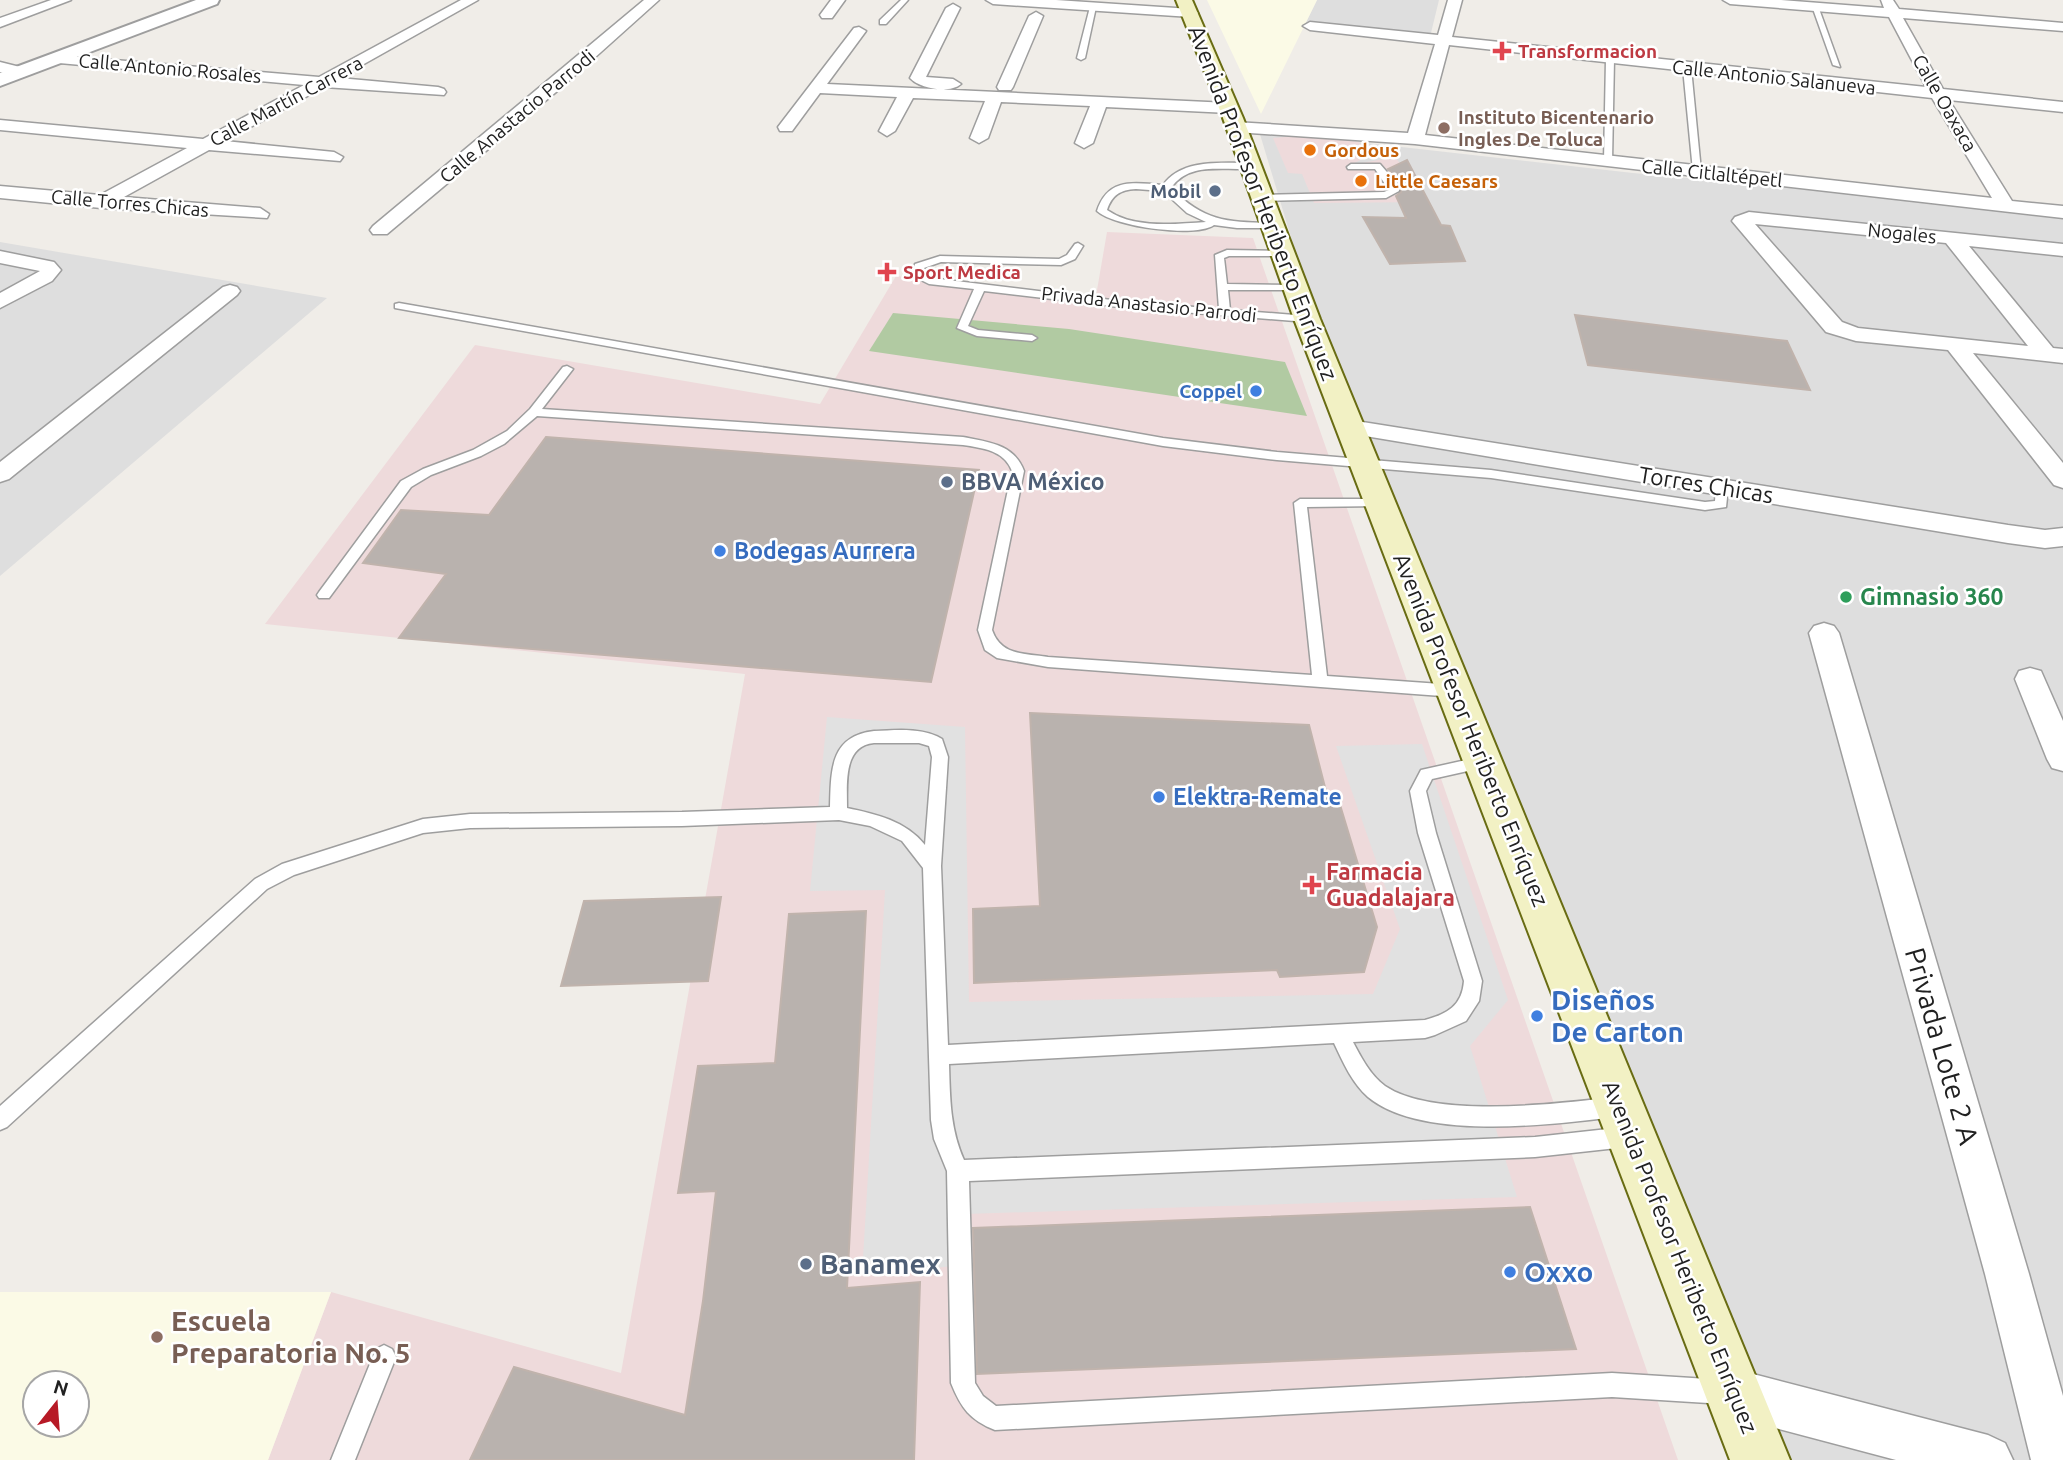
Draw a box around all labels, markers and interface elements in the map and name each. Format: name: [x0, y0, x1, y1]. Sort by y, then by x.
street label: Avenida Profesor Heriberto Enríquez: [1184, 22, 1343, 384]
place label: Transformacion: [1518, 40, 1657, 62]
marker: Transformacion: [1492, 41, 1512, 61]
street label: Calle Anastacio Parrodi: [435, 45, 599, 187]
street label: Calle Antonio Rosales: [78, 49, 262, 87]
street label: Calle Oaxaca: [1908, 50, 1982, 156]
street label: Calle Martín Carrera: [206, 51, 366, 151]
street label: Calle Antonio Salanueva: [1671, 55, 1877, 99]
place label: Instituto Bicentenario Ingles De Toluca: [1458, 106, 1654, 150]
marker: Instituto Bicentenario Ingles De Toluca: [1436, 120, 1452, 136]
place label: Gordous: [1324, 139, 1399, 161]
marker: Gordous: [1302, 142, 1318, 158]
street label: Calle Citlaltépetl: [1640, 155, 1784, 191]
place label: Little Caesars: [1375, 170, 1498, 192]
marker: Little Caesars: [1353, 173, 1369, 189]
place label: Mobil: [1150, 180, 1201, 202]
marker: Mobil: [1207, 183, 1223, 199]
street label: Calle Torres Chicas: [50, 185, 210, 221]
street label: Nogales: [1866, 218, 1938, 248]
place label: Sport Medica: [903, 261, 1021, 283]
marker: Sport Medica: [877, 262, 897, 282]
street label: Privada Anastasio Parrodi: [1040, 282, 1258, 326]
place label: Coppel: [1179, 380, 1242, 402]
marker: Coppel: [1248, 383, 1264, 399]
street label: Torres Chicas: [1637, 462, 1775, 507]
place label: BBVA México: [961, 469, 1105, 494]
marker: BBVA México: [939, 474, 955, 490]
place label: Bodegas Aurrera: [734, 538, 916, 563]
marker: Bodegas Aurrera: [712, 543, 728, 559]
street label: Avenida Profesor Heriberto Enríquez: [1389, 550, 1554, 910]
place label: Gimnasio 360: [1860, 584, 2004, 609]
marker: Gimnasio 360: [1838, 589, 1854, 605]
place label: Elektra-Remate: [1173, 784, 1342, 809]
marker: Elektra-Remate: [1151, 789, 1167, 805]
place label: Farmacia Guadalajara: [1326, 859, 1455, 910]
marker: Farmacia Guadalajara: [1304, 877, 1320, 893]
street label: Privada Lote 2 A: [1900, 944, 1985, 1148]
place label: Diseños De Carton: [1551, 984, 1684, 1047]
marker: Diseños De Carton: [1529, 1008, 1545, 1024]
street label: Avenida Profesor Heriberto Enríquez: [1598, 1077, 1763, 1437]
place label: Banamex: [820, 1248, 941, 1279]
marker: Banamex: [798, 1256, 814, 1272]
place label: Oxxo: [1524, 1256, 1593, 1287]
marker: Oxxo: [1502, 1264, 1518, 1280]
place label: Escuela Preparatoria No. 5: [171, 1305, 411, 1368]
marker: Escuela Preparatoria No. 5: [149, 1329, 165, 1345]
north arrow: [21, 1369, 91, 1439]
text: N: [51, 1375, 71, 1400]

